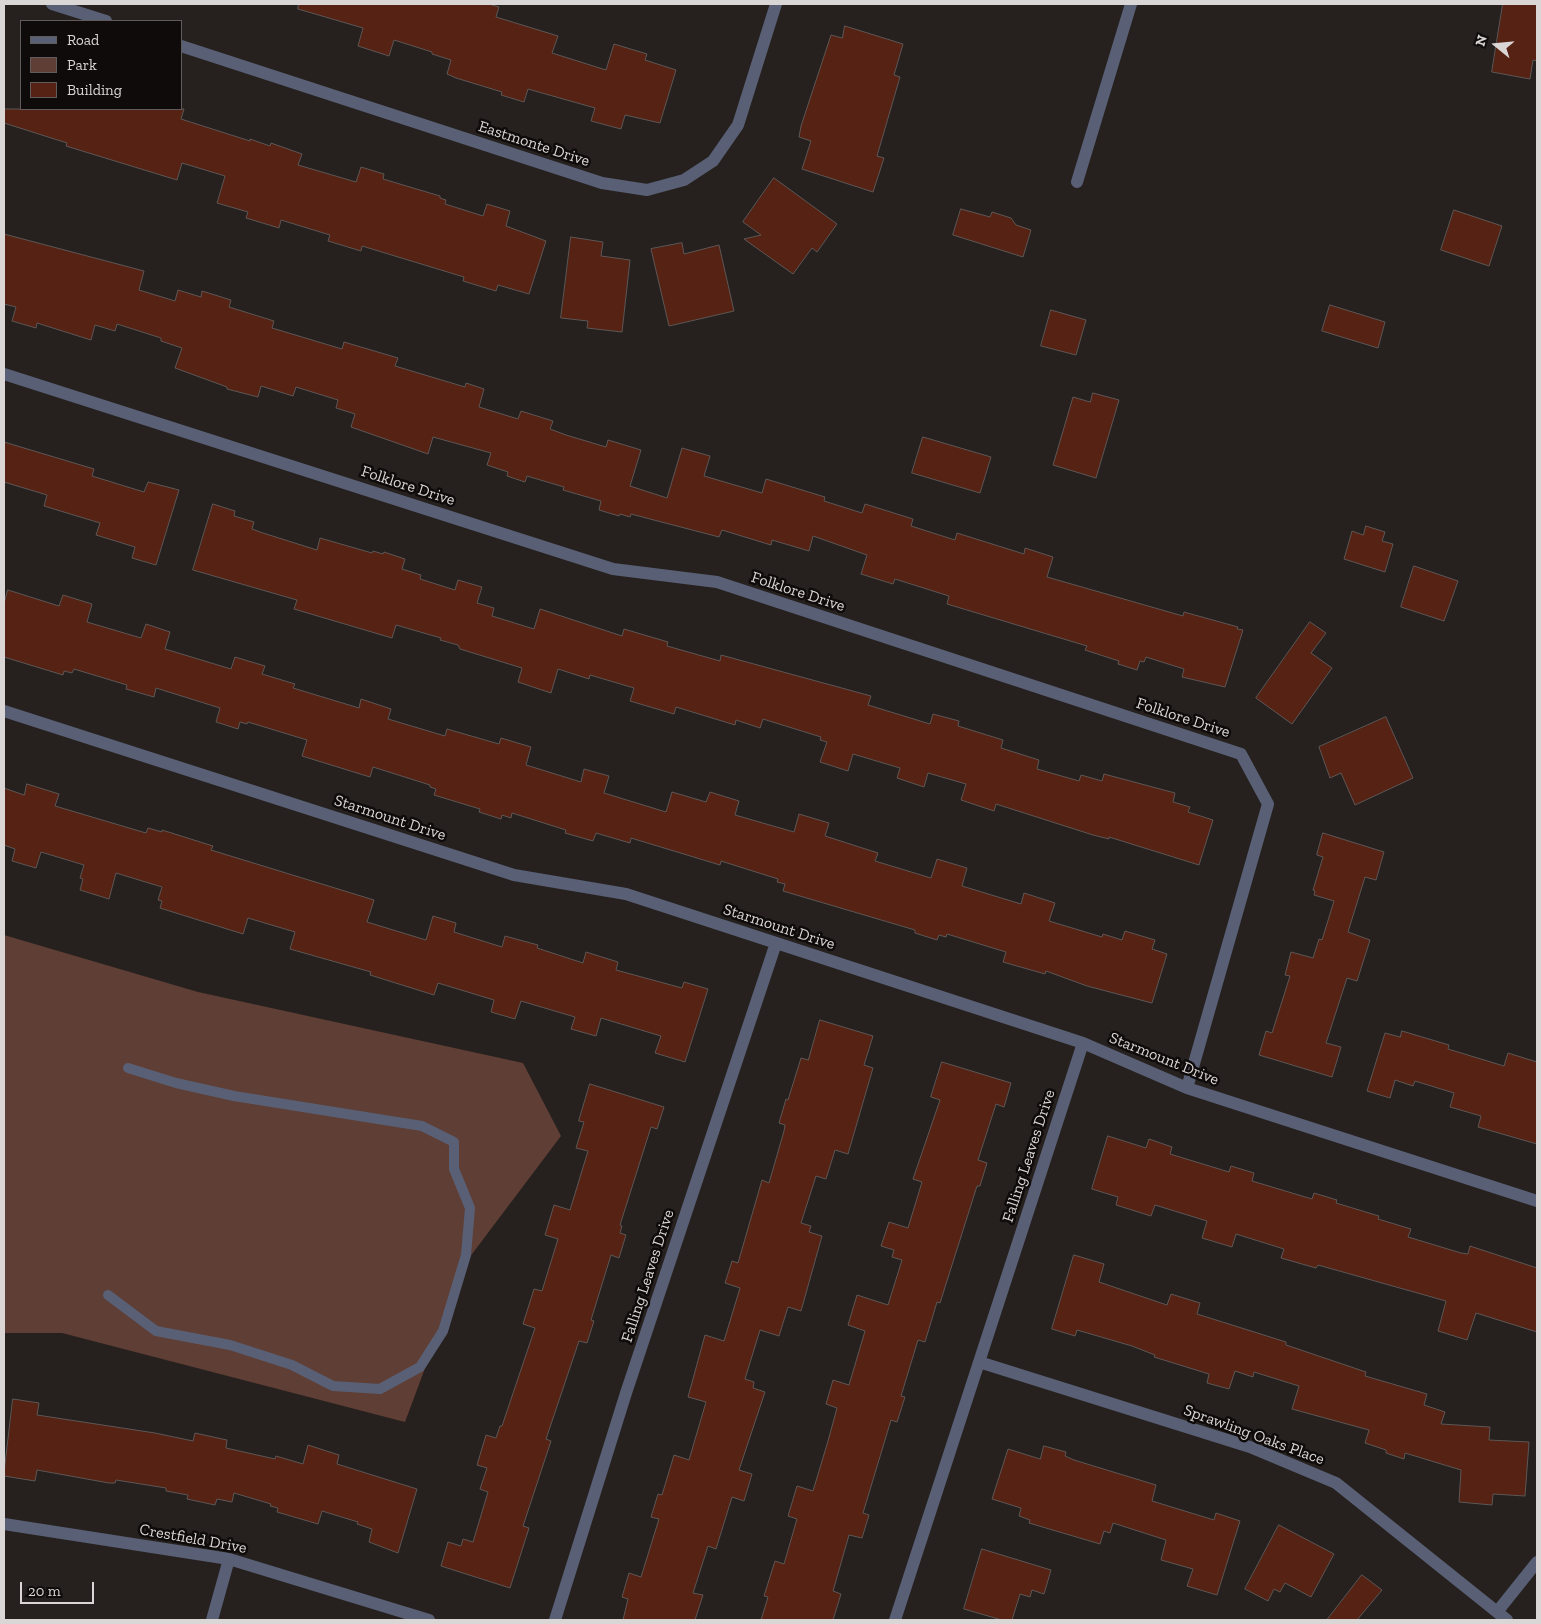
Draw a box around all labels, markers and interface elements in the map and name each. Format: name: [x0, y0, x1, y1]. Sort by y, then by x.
legend: [20, 20, 182, 110]
north arrow: [1471, 20, 1521, 70]
text: Road: [67, 31, 99, 49]
text: N: [1471, 33, 1491, 48]
text: Park: [67, 56, 97, 74]
text: Building: [67, 81, 122, 99]
street label: Eastmonte Drive: [476, 117, 592, 171]
street label: Folklore Drive: [359, 462, 457, 510]
street label: Folklore Drive: [749, 568, 847, 616]
street label: Folklore Drive: [1134, 694, 1232, 742]
street label: Starmount Drive: [332, 791, 448, 845]
street label: Starmount Drive: [721, 900, 837, 954]
street label: Starmount Drive: [1106, 1028, 1222, 1090]
street label: Falling Leaves Drive: [998, 1087, 1060, 1225]
street label: Falling Leaves Drive: [617, 1207, 679, 1345]
street label: Sprawling Oaks Place: [1181, 1401, 1327, 1469]
street label: Crestfield Drive: [138, 1520, 248, 1558]
scale bar: [22, 1572, 96, 1604]
text: 20 m: [28, 1582, 61, 1600]

